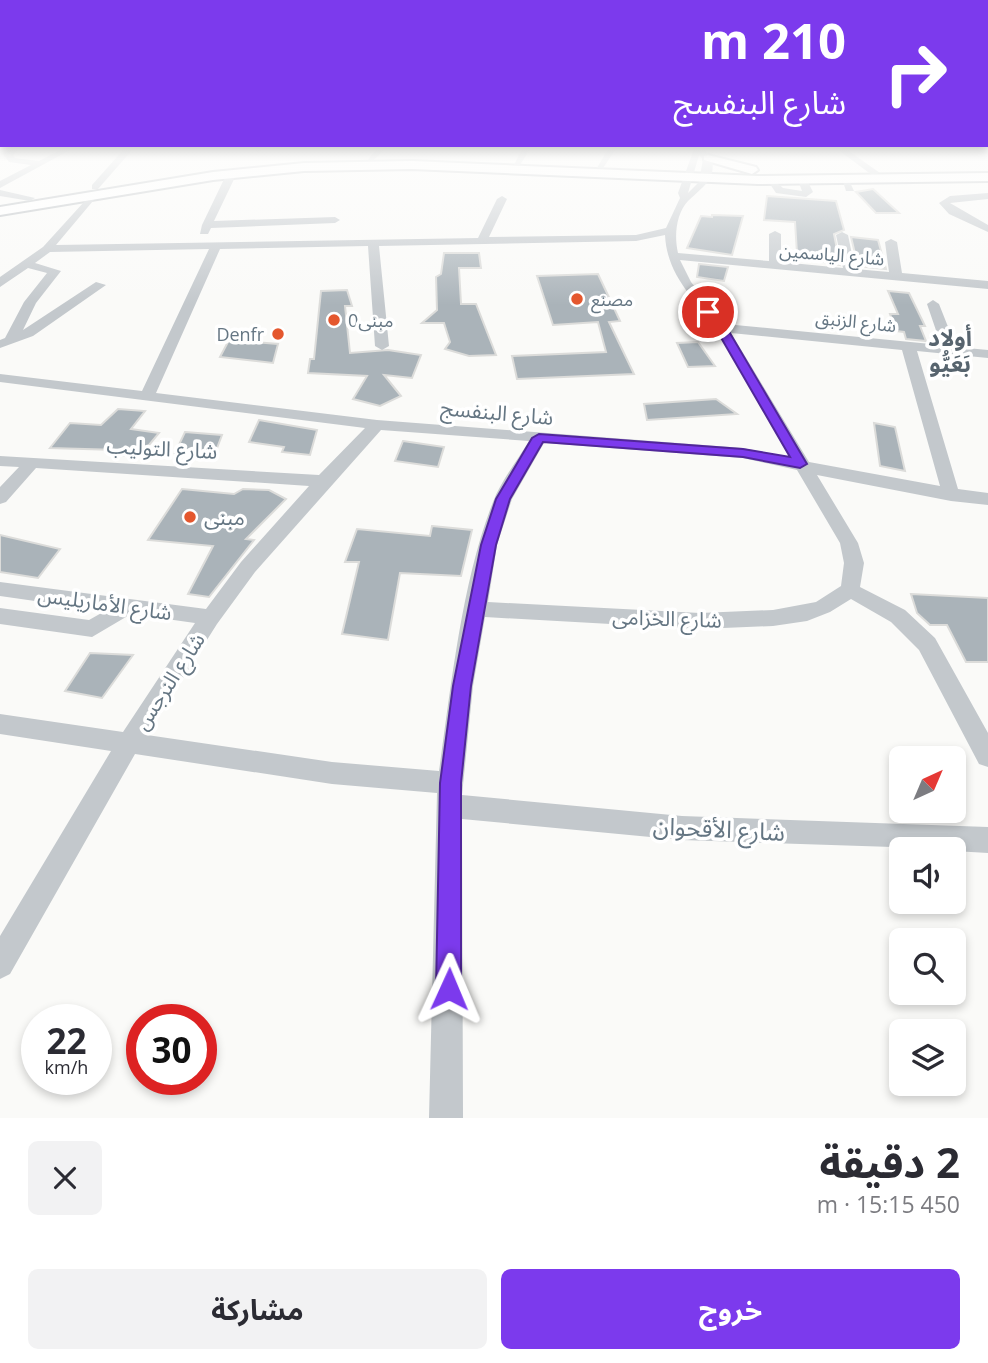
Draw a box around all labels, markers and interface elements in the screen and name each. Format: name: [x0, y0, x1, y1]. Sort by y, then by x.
text: 210 m: [701, 7, 846, 73]
icon: right: [870, 28, 961, 119]
text: شارع البنفسج: [674, 80, 846, 123]
street label: شارع الياسمين: [778, 237, 885, 274]
pin: [678, 282, 738, 342]
place label: مصنع: [591, 287, 633, 314]
marker: مصنع: [569, 291, 585, 307]
icon: arrive: [689, 293, 727, 331]
street label: شارع الزنبق: [814, 305, 897, 340]
place label: مبنى0: [348, 308, 393, 332]
marker: مبنى0: [326, 312, 342, 328]
district label: أولاد بَعَيُّو: [928, 321, 972, 379]
place label: Denfr: [216, 322, 265, 346]
marker: Denfr: [270, 326, 286, 342]
street label: شارع البنفسج: [439, 393, 555, 433]
street label: شارع التوليب: [106, 431, 218, 467]
place label: مبنى: [204, 503, 245, 531]
marker: مبنى: [182, 509, 198, 525]
street label: شارع الأماريليس: [36, 580, 174, 628]
street label: شارع الخزامى: [612, 602, 722, 636]
street label: شارع النرجس: [127, 627, 213, 736]
north arrow: [889, 746, 966, 822]
map controls: [889, 746, 966, 1096]
street label: شارع الأقحوان: [652, 808, 786, 850]
button: sound: [889, 837, 966, 914]
button: search: [889, 928, 966, 1005]
position arrow: [412, 952, 486, 1026]
speed limit sign: 30: [126, 1004, 217, 1095]
text: 22: [46, 1017, 87, 1064]
button: layers: [889, 1019, 966, 1096]
text: km/h: [45, 1055, 88, 1079]
text: 2 دقيقة: [819, 1133, 960, 1190]
button: close: [28, 1141, 102, 1215]
text: 450 m · 15:15: [817, 1188, 960, 1220]
button: مشاركة: [28, 1269, 487, 1349]
button: خروج: [501, 1269, 960, 1349]

